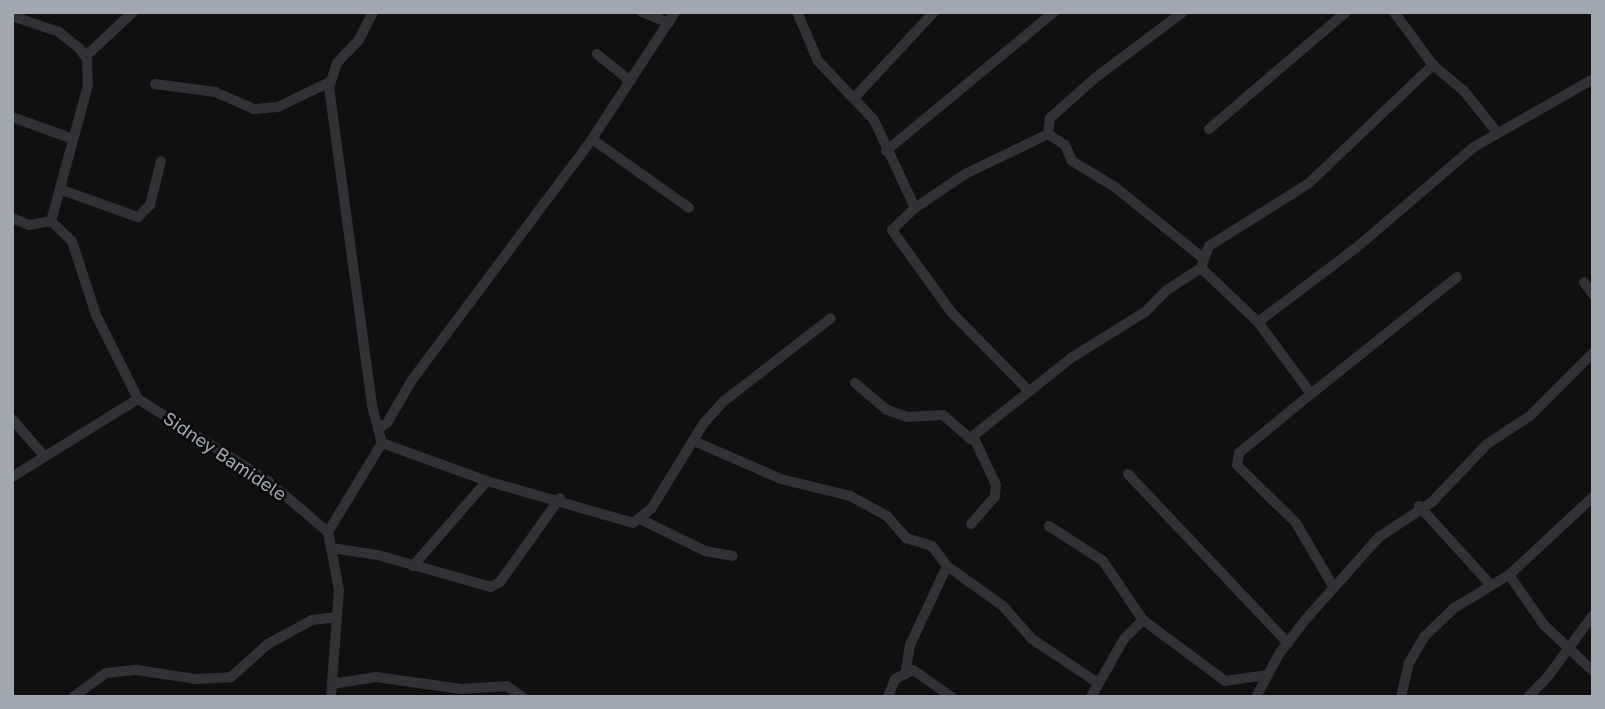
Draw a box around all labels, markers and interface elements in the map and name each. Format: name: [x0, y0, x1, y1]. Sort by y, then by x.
street label: Sidney Bamidele: [159, 407, 291, 505]

